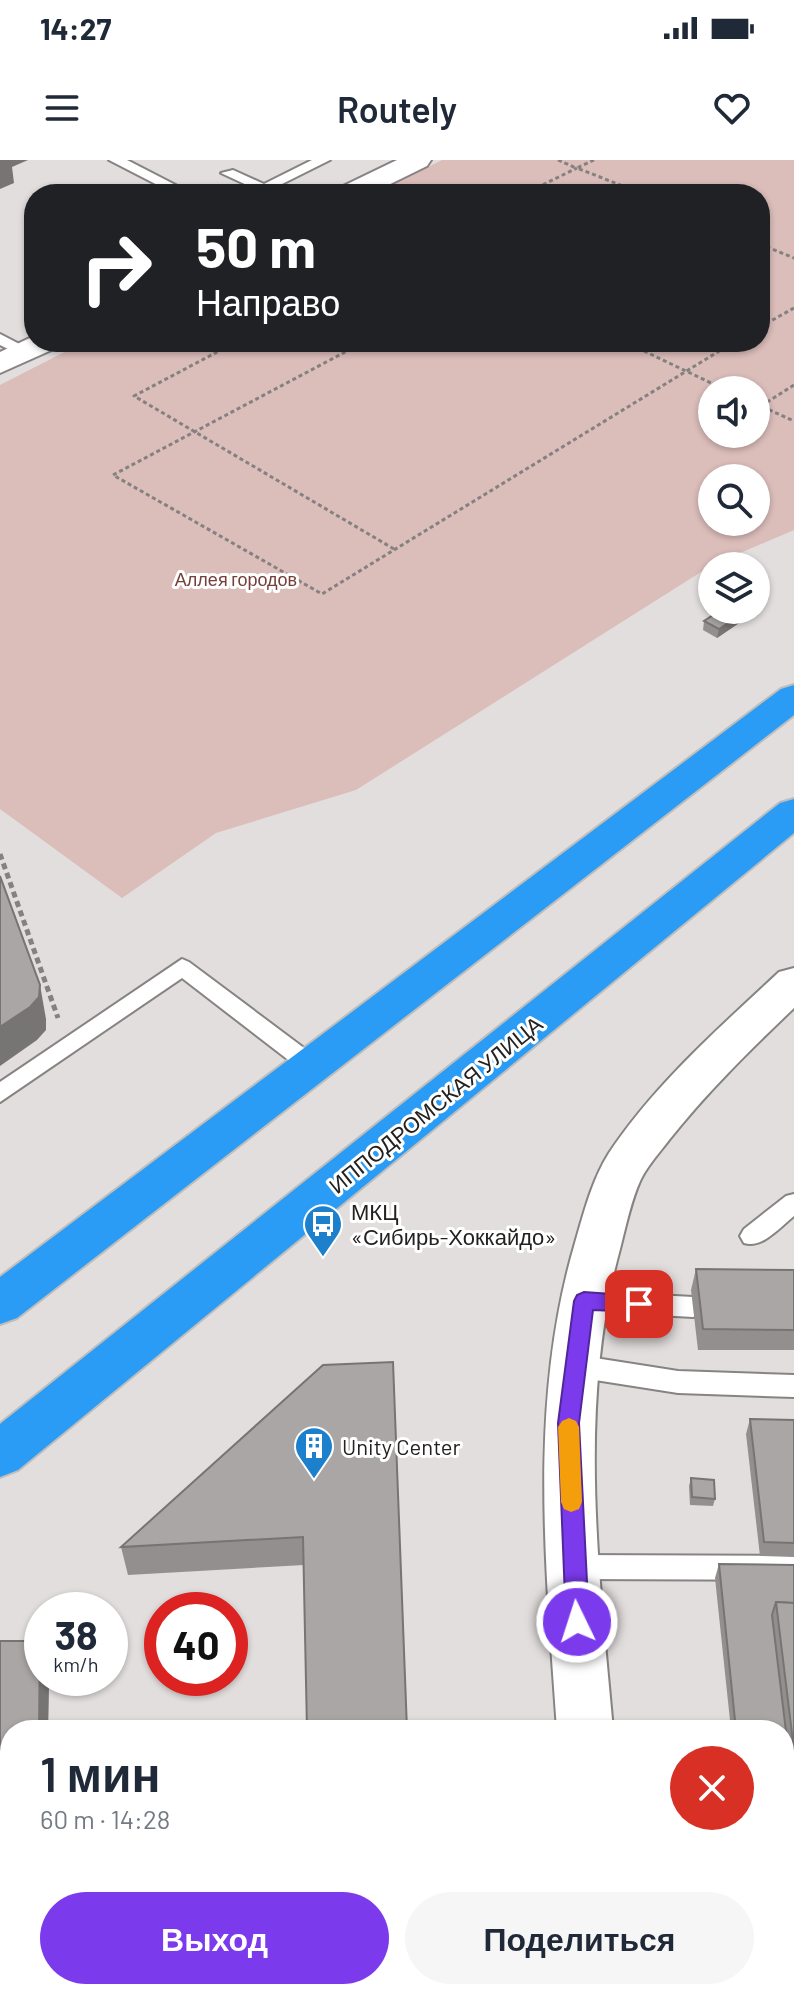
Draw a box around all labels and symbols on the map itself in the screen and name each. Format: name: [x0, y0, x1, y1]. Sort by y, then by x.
park label: Аллея городов: [175, 568, 297, 590]
street label: ИППОДРОМСКАЯ УЛИЦА: [323, 1010, 548, 1199]
place label: МКЦ «Сибирь-Хоккайдо»: [351, 1198, 556, 1250]
bus stop icon: МКЦ «Сибирь-Хоккайдо»: [302, 1203, 344, 1258]
pin: [605, 1270, 673, 1338]
building icon: Unity Center: [293, 1425, 335, 1480]
place label: Unity Center: [342, 1433, 461, 1459]
position arrow: [535, 1580, 619, 1664]
speed limit sign: 40: [144, 1592, 248, 1696]

